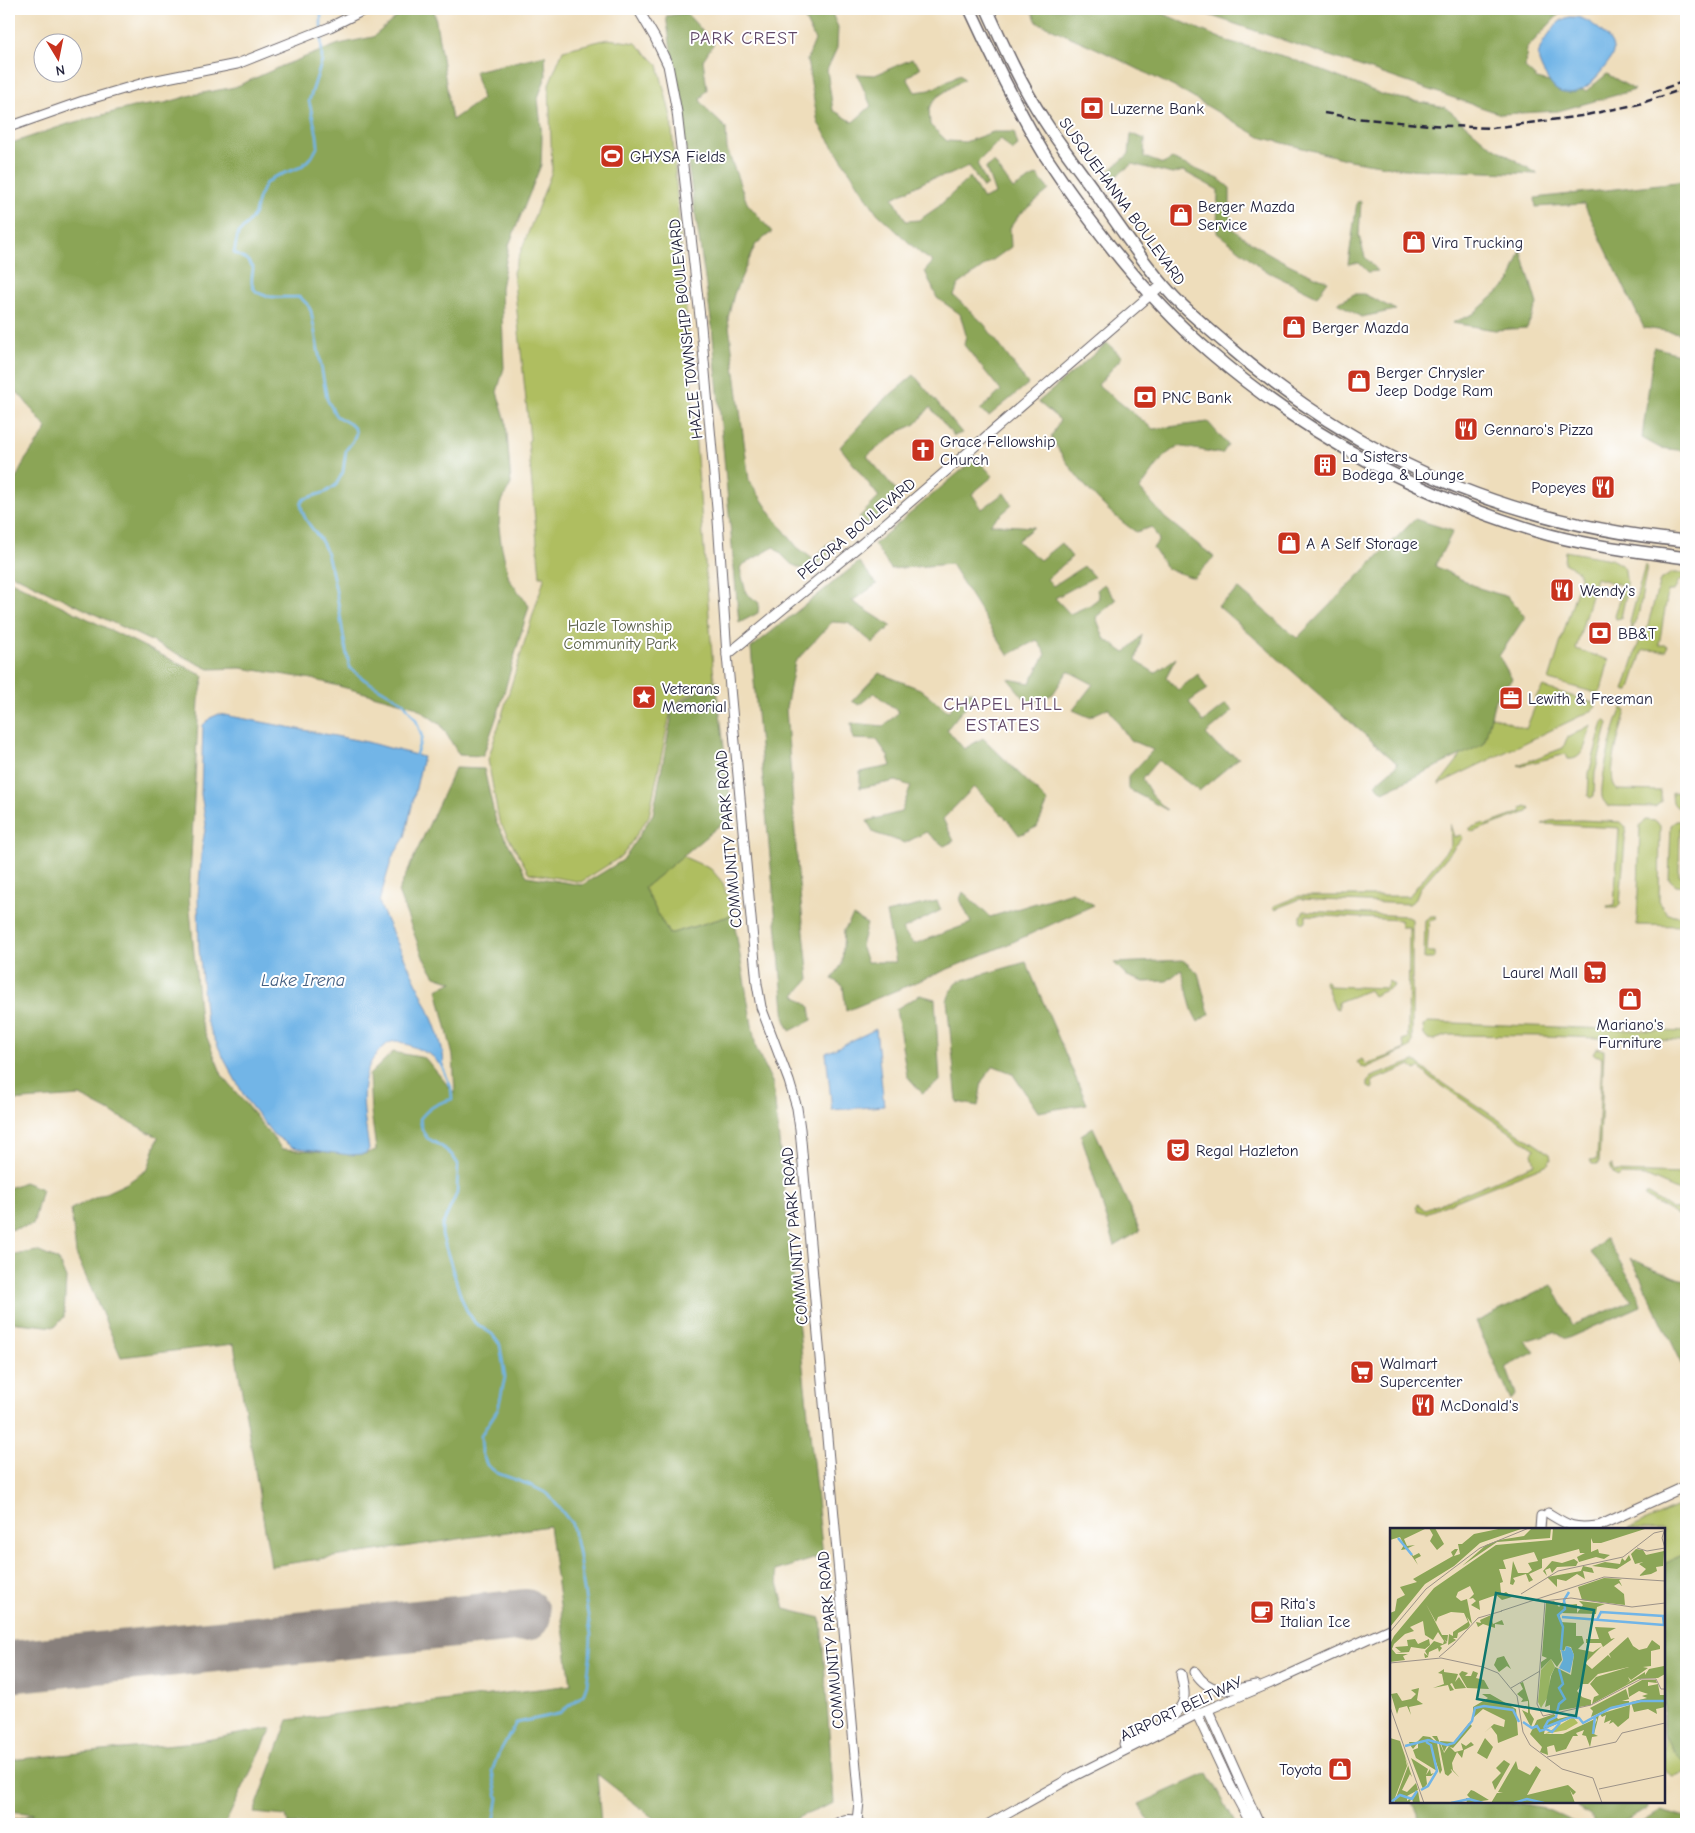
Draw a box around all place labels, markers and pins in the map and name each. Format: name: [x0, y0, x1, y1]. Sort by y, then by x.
bank icon: Luzerne Bank: [1079, 95, 1105, 121]
place label: Luzerne Bank: [1110, 100, 1204, 118]
sports icon: GHYSA Fields: [599, 143, 625, 169]
place label: GHYSA Fields: [630, 148, 726, 166]
place label: Berger Mazda Service: [1198, 198, 1295, 234]
shop icon: Berger Mazda Service: [1168, 202, 1194, 228]
shop icon: Vira Trucking: [1401, 229, 1427, 255]
place label: Vira Trucking: [1432, 234, 1523, 252]
shop icon: Berger Mazda: [1281, 314, 1307, 340]
place label: Berger Mazda: [1312, 319, 1409, 337]
place label: Berger Chrysler Jeep Dodge Ram: [1376, 364, 1493, 400]
shop icon: Berger Chrysler Jeep Dodge Ram: [1346, 368, 1372, 394]
bank icon: PNC Bank: [1132, 384, 1158, 410]
place label: PNC Bank: [1162, 389, 1232, 407]
restaurant icon: Gennaro's Pizza: [1453, 416, 1479, 442]
place label: Gennaro's Pizza: [1484, 421, 1593, 439]
place label: Grace Fellowship Church: [940, 433, 1055, 469]
church icon: Grace Fellowship Church: [910, 437, 936, 463]
place label: La Sisters Bodega & Lounge: [1342, 448, 1464, 484]
building icon: La Sisters Bodega & Lounge: [1312, 452, 1338, 478]
restaurant icon: Popeyes: [1590, 474, 1616, 500]
place label: Popeyes: [1531, 479, 1586, 497]
shop icon: A A Self Storage: [1276, 530, 1302, 556]
place label: A A Self Storage: [1306, 535, 1418, 553]
restaurant icon: Wendy's: [1549, 577, 1575, 603]
place label: Wendy's: [1580, 582, 1635, 600]
bank icon: BB&T: [1587, 620, 1613, 646]
place label: BB&T: [1618, 625, 1657, 643]
place label: Veterans Memorial: [662, 680, 727, 716]
place icon: Veterans Memorial: [631, 684, 657, 710]
office icon: Lewith & Freeman: [1498, 685, 1524, 711]
place label: Lewith & Freeman: [1528, 690, 1653, 708]
supermarket icon: Laurel Mall: [1582, 959, 1608, 985]
place label: Laurel Mall: [1502, 964, 1578, 982]
shop icon: Mariano's Furniture: [1617, 986, 1643, 1012]
place label: Mariano's Furniture: [1596, 1016, 1664, 1052]
theatre icon: Regal Hazleton: [1165, 1137, 1191, 1163]
place label: Regal Hazleton: [1196, 1142, 1299, 1160]
place label: Walmart Supercenter: [1380, 1355, 1463, 1391]
supermarket icon: Walmart Supercenter: [1349, 1359, 1375, 1385]
restaurant icon: McDonald's: [1410, 1392, 1436, 1418]
place label: McDonald's: [1440, 1397, 1519, 1415]
place label: Rita's Italian Ice: [1280, 1595, 1350, 1631]
cafe icon: Rita's Italian Ice: [1249, 1599, 1275, 1625]
shop icon: Toyota: [1327, 1756, 1353, 1782]
place label: Toyota: [1279, 1761, 1322, 1779]

